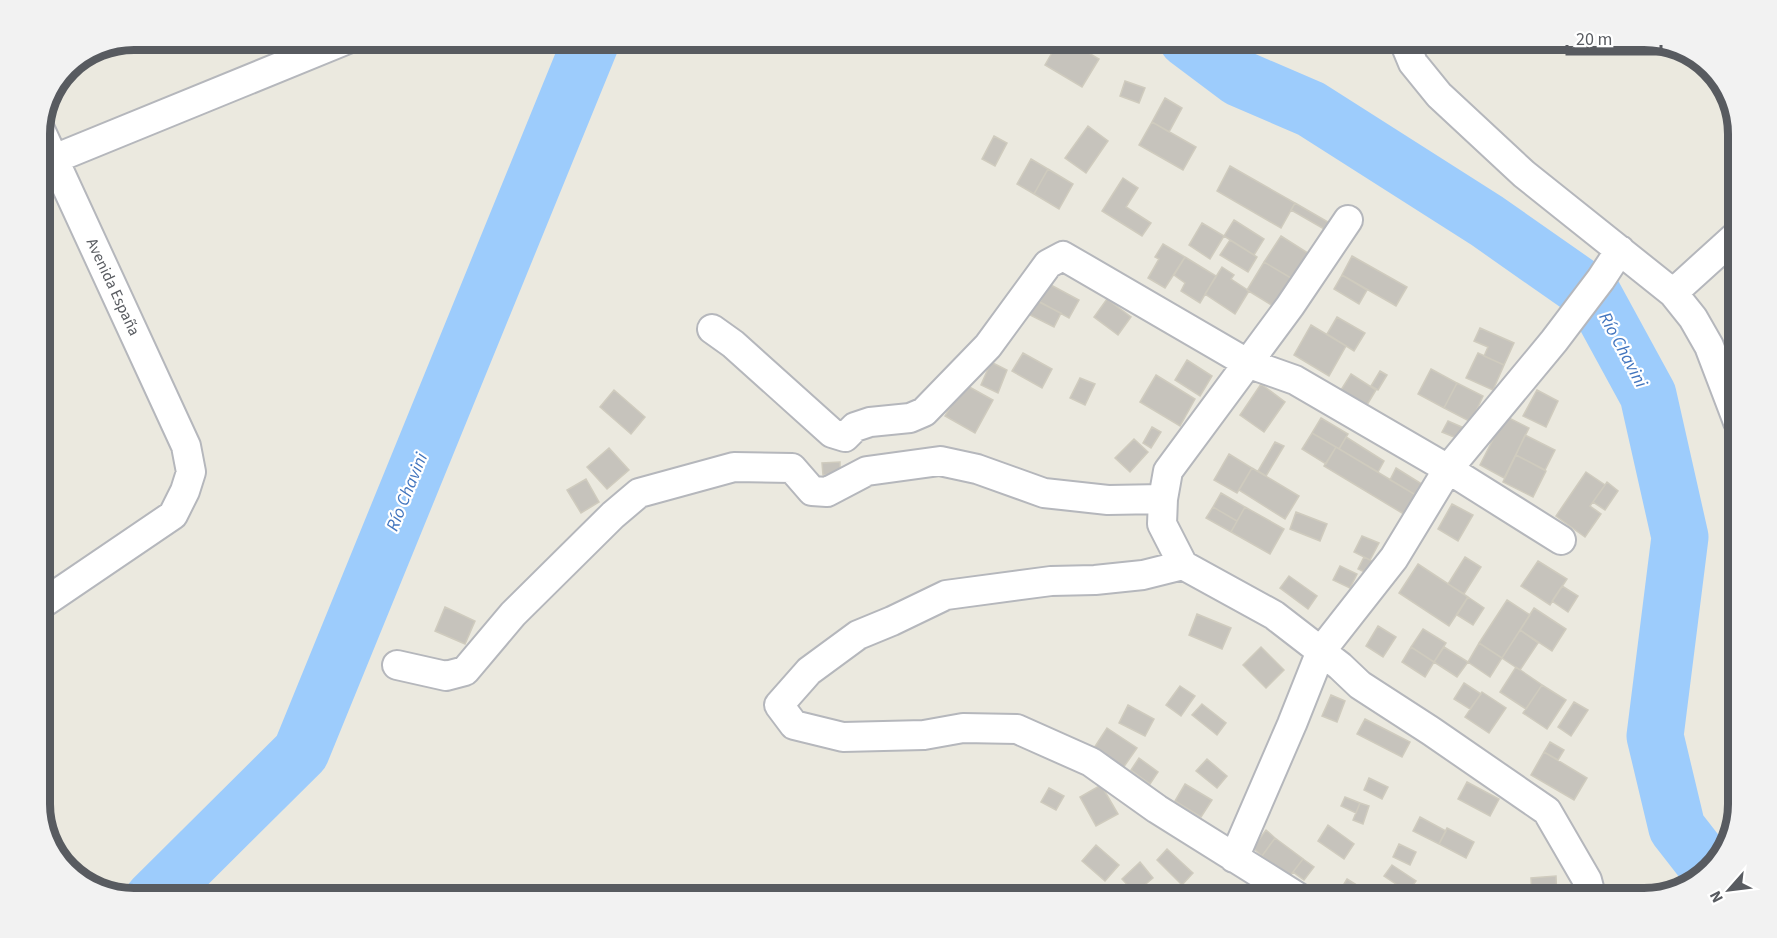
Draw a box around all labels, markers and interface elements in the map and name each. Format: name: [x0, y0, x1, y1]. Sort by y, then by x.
scale bar: [1567, 18, 1662, 56]
text: 20 m: [1576, 27, 1612, 52]
street label: Avenida España: [81, 235, 145, 339]
water label: Río Chavini: [1593, 308, 1654, 393]
water label: Río Chavini: [380, 449, 434, 535]
north arrow: [1699, 860, 1759, 920]
text: N: [1704, 887, 1729, 906]

